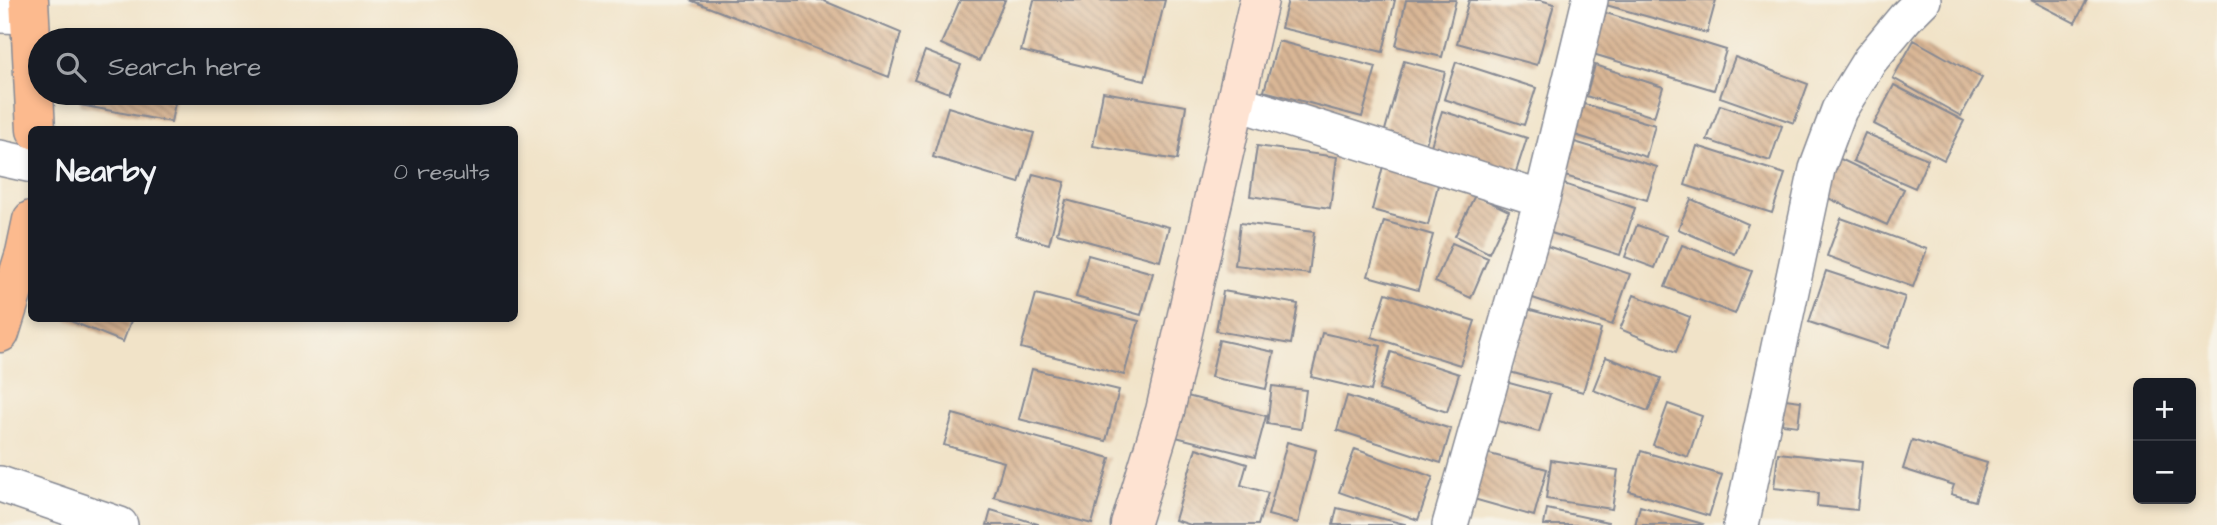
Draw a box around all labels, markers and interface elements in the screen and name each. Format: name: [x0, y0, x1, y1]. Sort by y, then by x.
search box: [28, 28, 518, 105]
icon: search: [52, 48, 90, 86]
text: Search here: [108, 49, 261, 85]
text: Nearby: [56, 151, 156, 193]
text: 0 results: [393, 156, 490, 188]
map controls: [2133, 378, 2196, 504]
button: +: [2133, 378, 2196, 441]
button: −: [2133, 441, 2196, 504]

